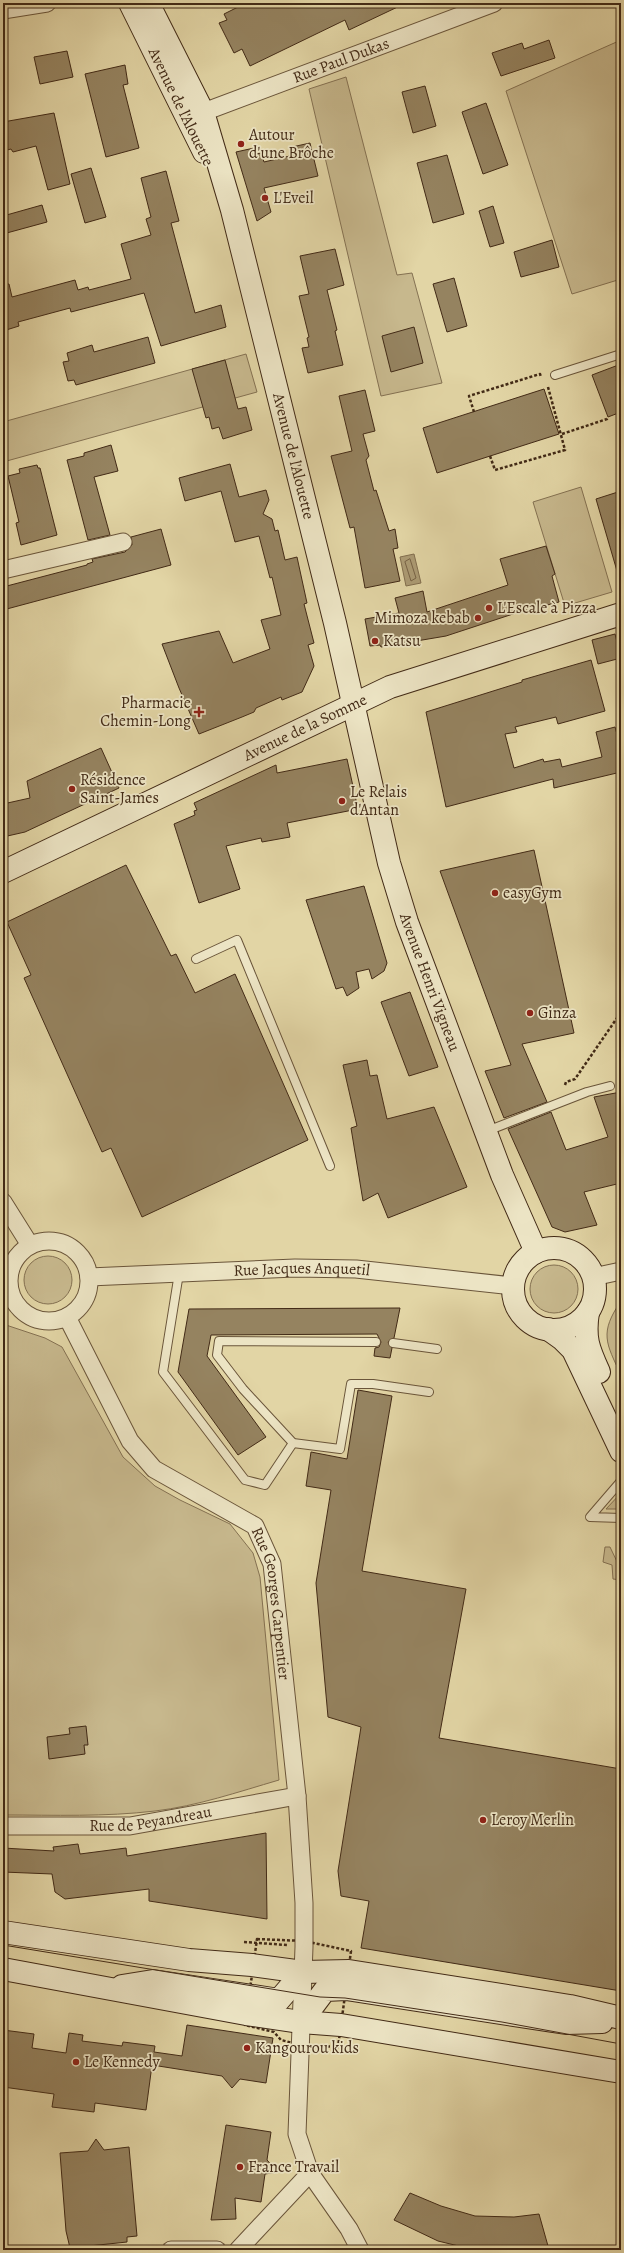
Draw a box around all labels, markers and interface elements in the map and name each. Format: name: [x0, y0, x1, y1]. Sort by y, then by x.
street label: Rue Paul Dukas: [290, 32, 392, 89]
street label: Avenue de l'Alouette: [142, 43, 219, 170]
place label: Autour d'une Brôche: [248, 124, 334, 164]
marker: Autour d'une Brôche: [236, 139, 246, 149]
place label: L'Eveil: [273, 187, 314, 209]
marker: L'Eveil: [260, 193, 270, 203]
street label: Avenue de l'Alouette: [267, 390, 320, 522]
place label: L'Escale à Pizza: [497, 597, 597, 619]
marker: L'Escale à Pizza: [484, 603, 494, 613]
place label: Mimoza kebab: [374, 607, 470, 629]
marker: Mimoza kebab: [473, 613, 483, 623]
place label: Katsu: [383, 630, 421, 652]
marker: Katsu: [370, 636, 380, 646]
street label: Avenue de la Somme: [239, 689, 371, 767]
place label: Pharmacie Chemin-Long: [100, 692, 191, 732]
marker: Pharmacie Chemin-Long: [194, 707, 204, 717]
place label: Résidence Saint-James: [80, 769, 159, 809]
place label: Le Relais d'Antan: [350, 781, 407, 821]
marker: Résidence Saint-James: [67, 784, 77, 794]
marker: Le Relais d'Antan: [337, 796, 347, 806]
place label: easyGym: [503, 882, 562, 904]
marker: easyGym: [490, 888, 500, 898]
street label: Avenue Henri Vigneau: [394, 910, 466, 1055]
place label: Ginza: [538, 1002, 577, 1024]
marker: Ginza: [525, 1008, 535, 1018]
street label: Rue Jacques Anquetil: [233, 1257, 371, 1282]
street label: Rue Georges Carpentier: [246, 1523, 295, 1681]
street label: Rue de Peyandreau: [89, 1800, 214, 1837]
place label: Leroy Merlin: [491, 1809, 574, 1831]
marker: Leroy Merlin: [478, 1815, 488, 1825]
place label: Kangourou kids: [255, 2037, 359, 2059]
marker: Kangourou kids: [242, 2043, 252, 2053]
place label: Le Kennedy: [84, 2051, 160, 2073]
marker: Le Kennedy: [71, 2057, 81, 2067]
place label: France Travail: [248, 2156, 339, 2178]
marker: France Travail: [235, 2162, 245, 2172]

